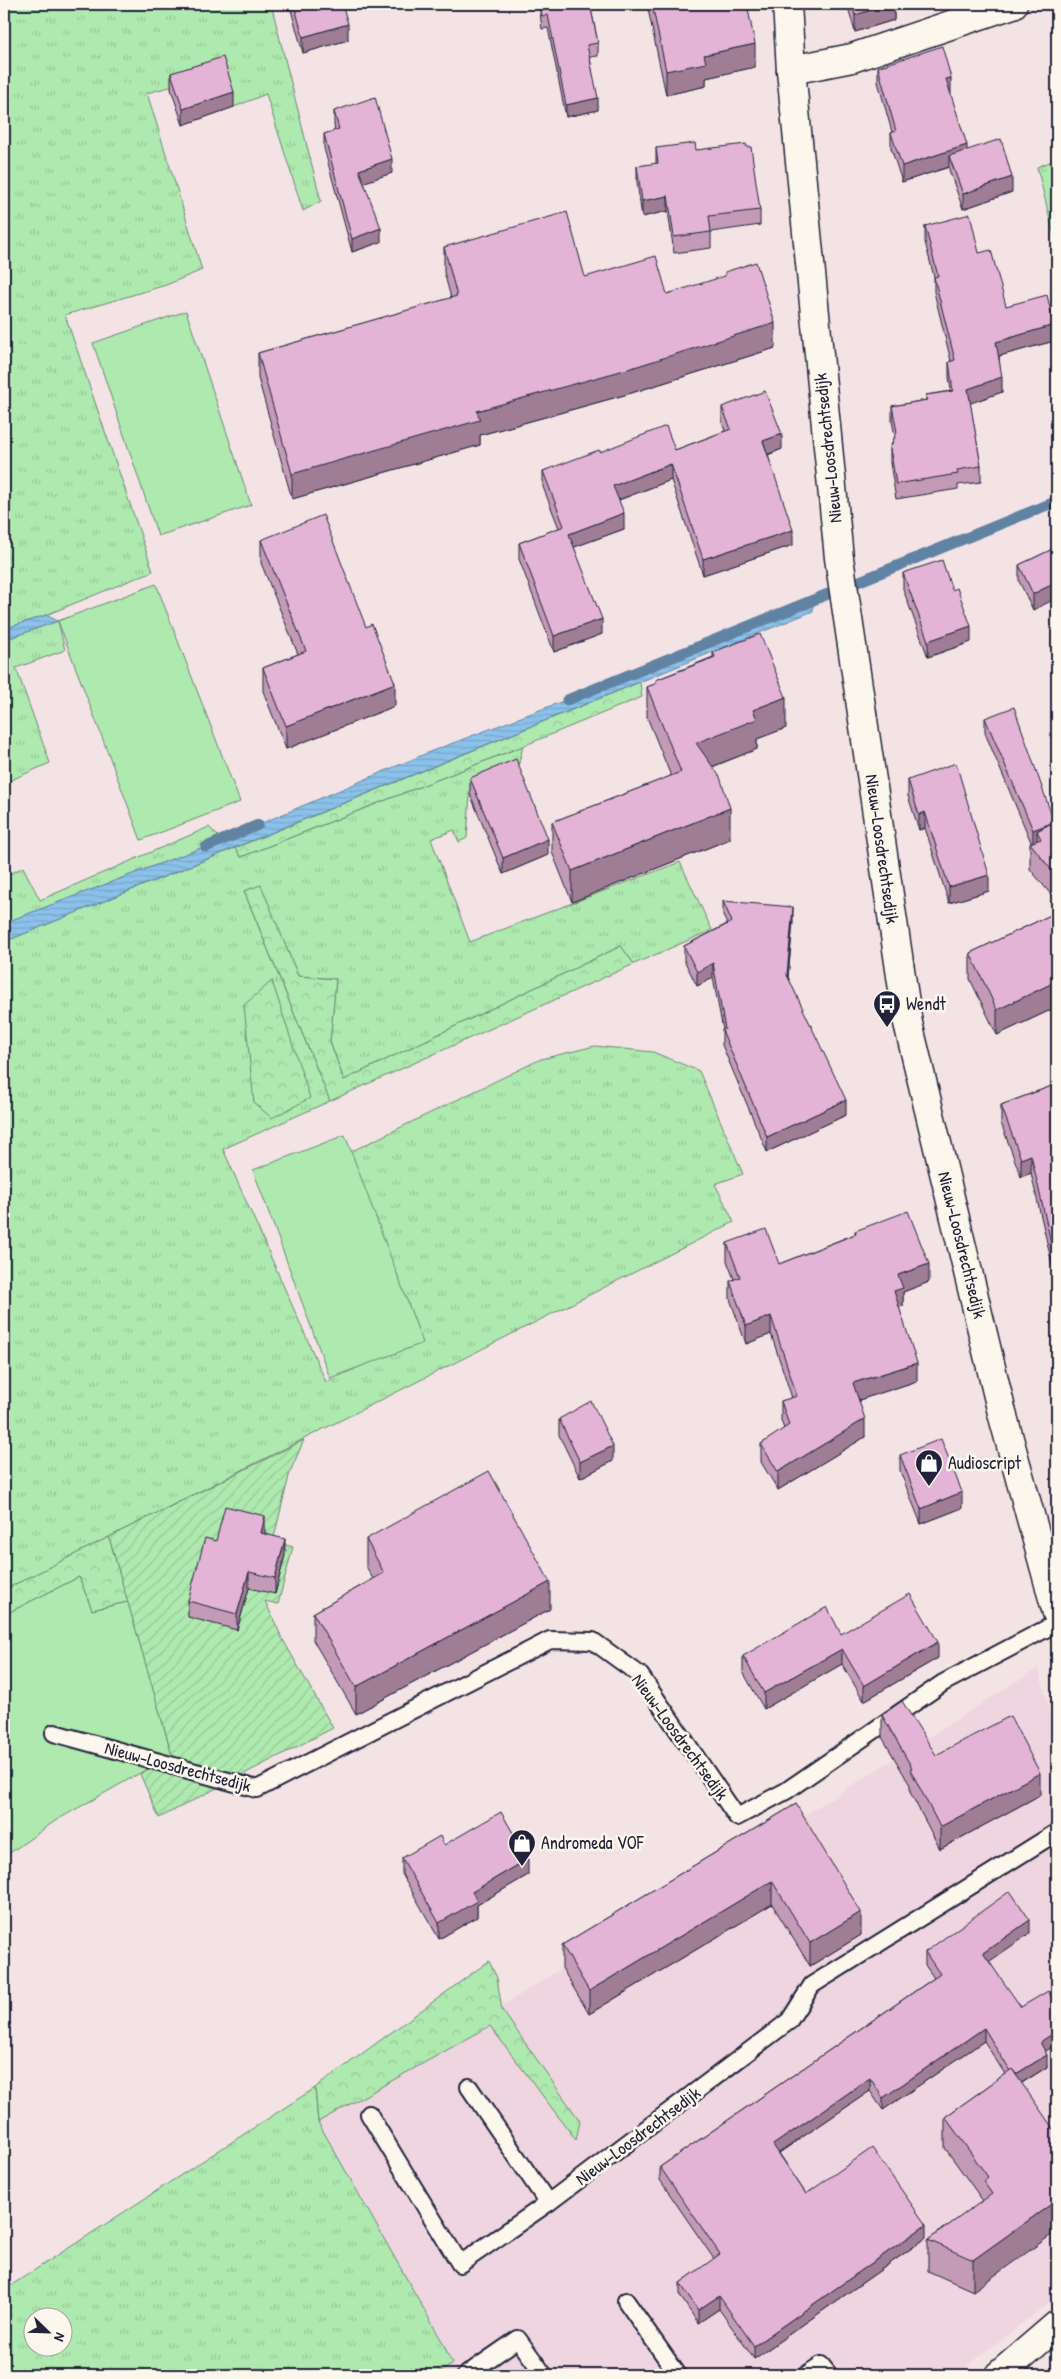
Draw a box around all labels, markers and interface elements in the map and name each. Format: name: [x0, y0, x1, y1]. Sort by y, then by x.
street label: Nieuw-Loosdrechtsedijk: [807, 371, 848, 524]
street label: Nieuw-Loosdrechtsedijk: [860, 773, 905, 926]
bus stop icon: Wendt: [872, 989, 902, 1028]
place label: Wendt: [906, 991, 946, 1016]
street label: Nieuw-Loosdrechtsedijk: [932, 1169, 993, 1321]
shop icon: Audioscript: [914, 1448, 944, 1487]
place label: Audioscript: [948, 1450, 1022, 1475]
street label: Nieuw-Loosdrechtsedijk: [626, 1669, 735, 1805]
street label: Nieuw-Loosdrechtsedijk: [102, 1735, 255, 1798]
shop icon: Andromeda VOF: [507, 1828, 537, 1867]
place label: Andromeda VOF: [541, 1830, 645, 1855]
street label: Nieuw-Loosdrechtsedijk: [570, 2080, 706, 2191]
north arrow: [22, 2306, 72, 2356]
text: N: [50, 2330, 71, 2345]

